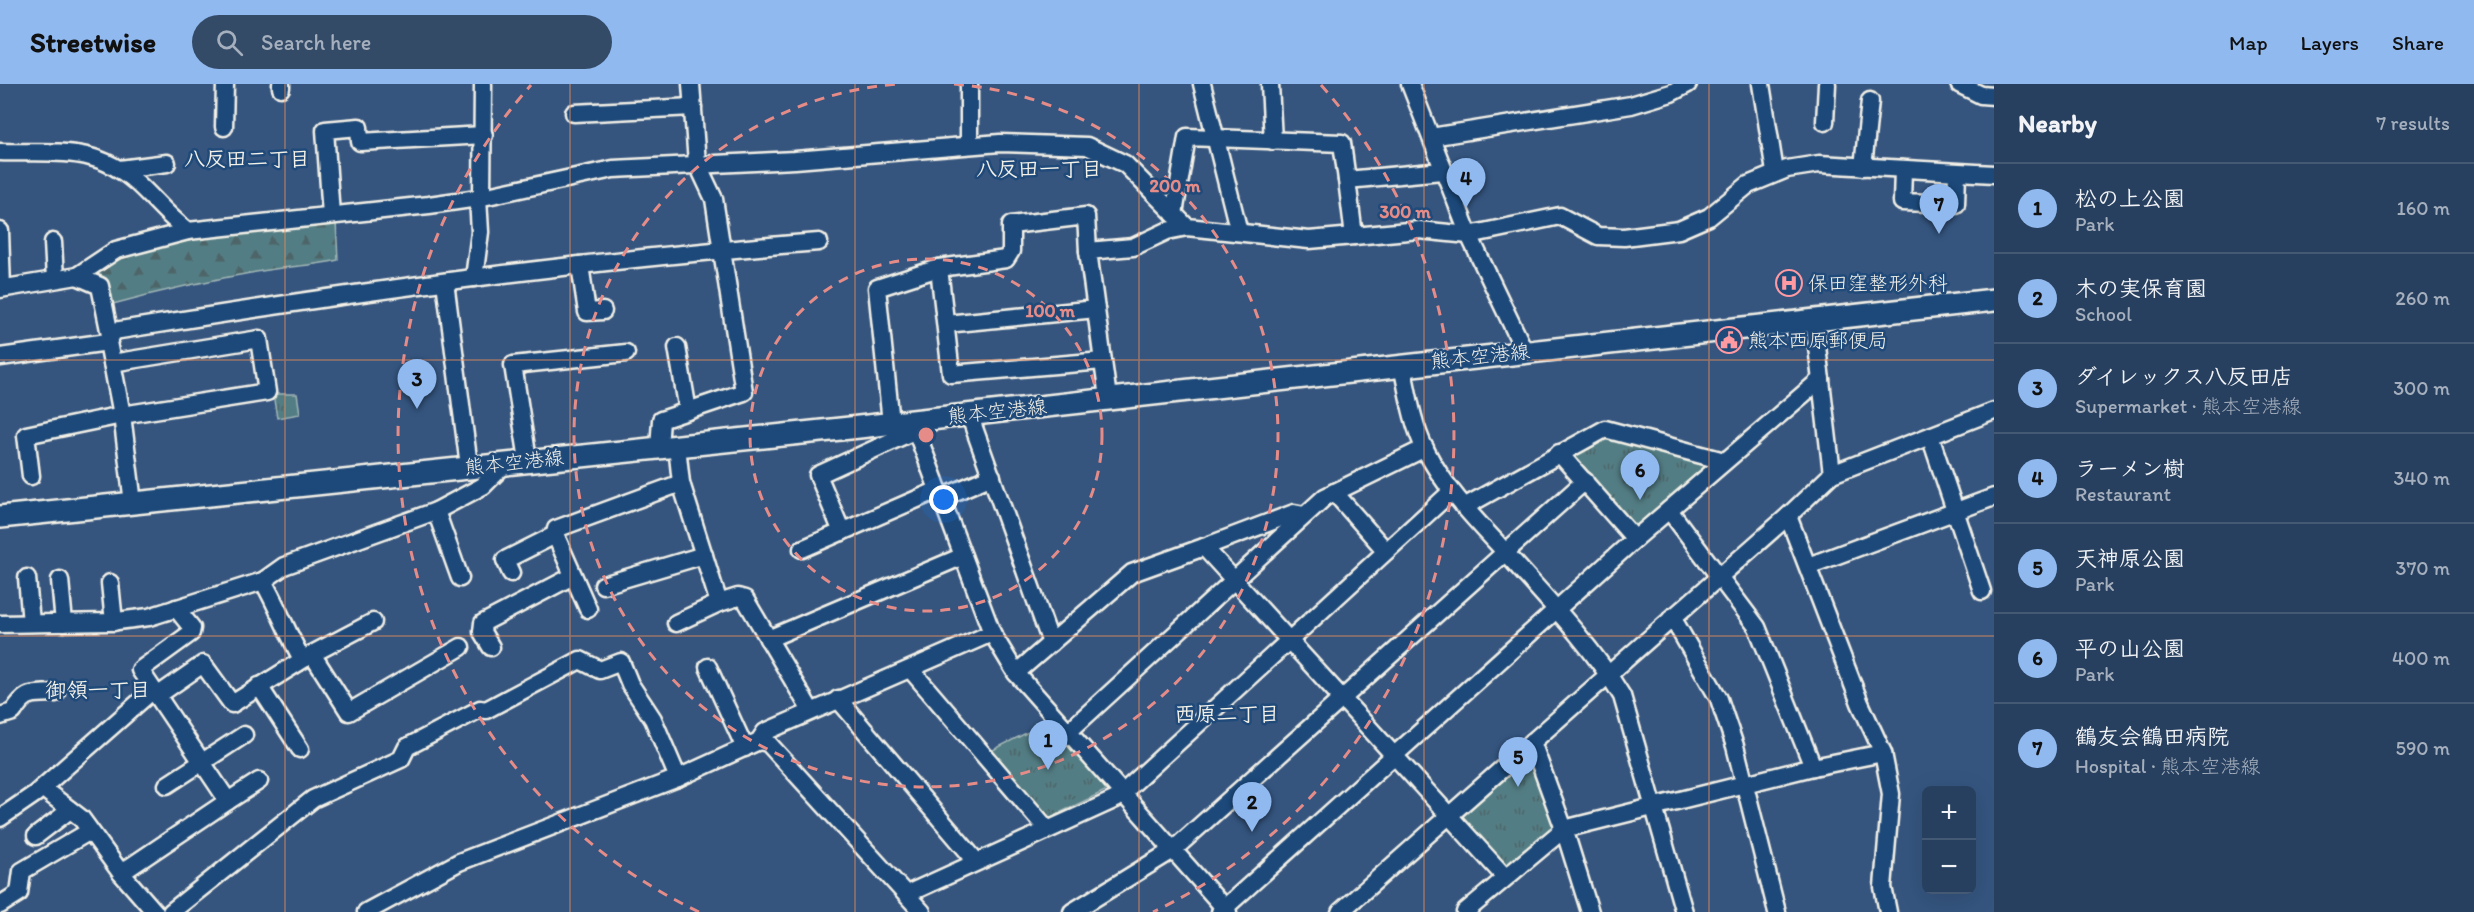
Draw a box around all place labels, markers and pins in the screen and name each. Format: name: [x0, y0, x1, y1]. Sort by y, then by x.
pin: 4: [1446, 158, 1486, 208]
pin: 7: [1920, 184, 1958, 234]
hospital icon: 保田窪整形外科: [1774, 268, 1804, 298]
place label: 保田窪整形外科: [1808, 271, 1948, 295]
public building icon: 熊本西原郵便局: [1714, 325, 1744, 355]
place label: 熊本西原郵便局: [1748, 328, 1888, 352]
pin: 3: [398, 360, 436, 409]
centre of rings: [916, 425, 936, 445]
pin: 6: [1620, 450, 1660, 500]
pin: 1: [1028, 720, 1068, 770]
pin: 5: [1498, 738, 1538, 787]
pin: 2: [1232, 782, 1272, 832]

